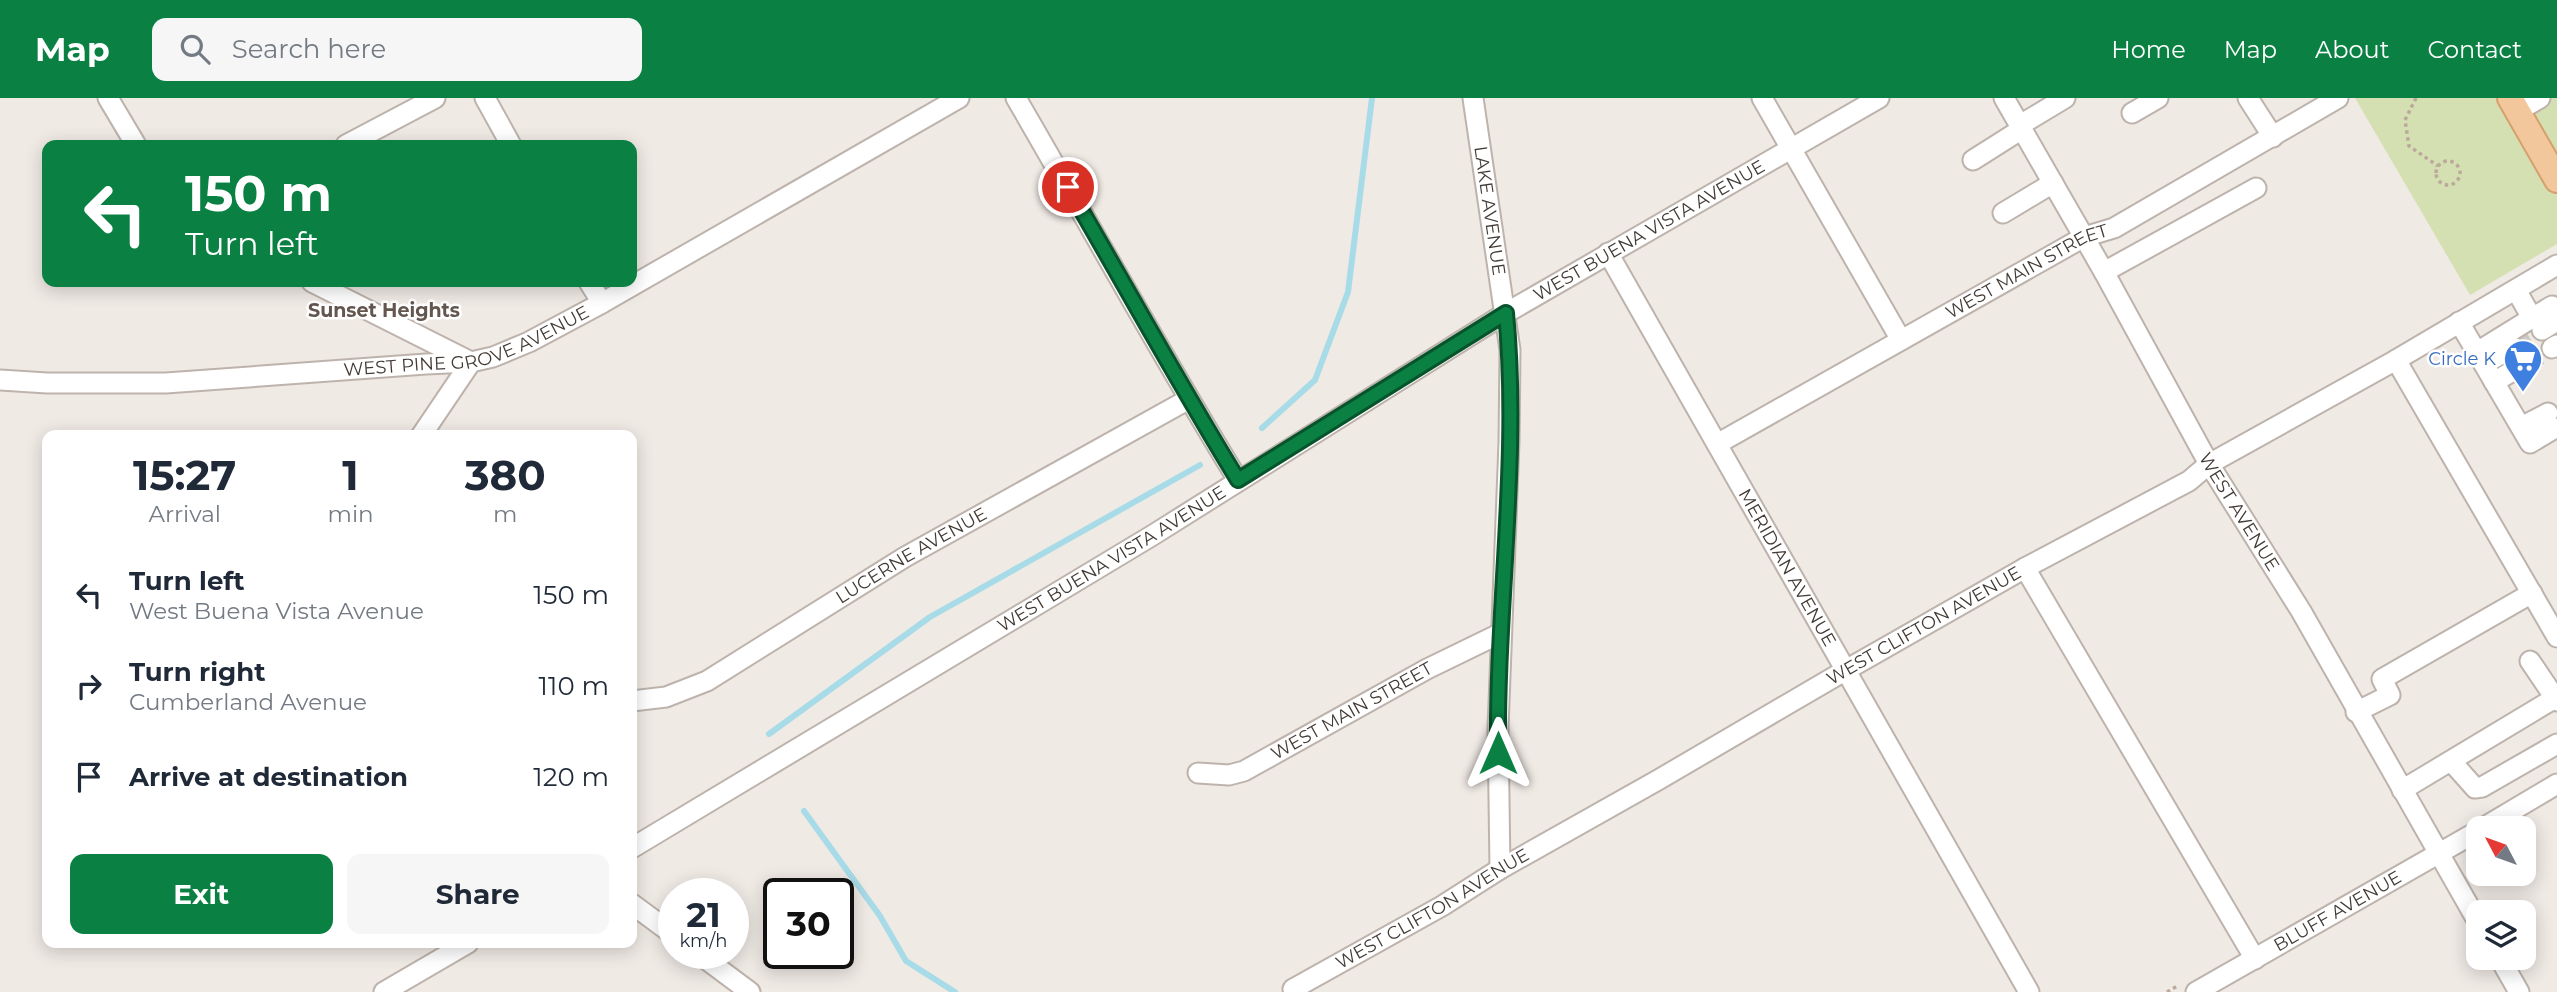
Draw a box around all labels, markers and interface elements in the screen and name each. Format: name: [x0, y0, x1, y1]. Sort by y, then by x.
search box: [152, 18, 642, 81]
text: Map: [35, 29, 110, 69]
icon: search: [176, 30, 214, 68]
text: Search here: [232, 33, 386, 65]
text: Home: [2111, 35, 2186, 64]
text: Map: [2224, 35, 2277, 64]
text: About: [2315, 35, 2389, 64]
text: Contact: [2427, 35, 2522, 64]
street label: LAKE AVENUE: [1469, 145, 1510, 277]
street label: WEST BUENA VISTA AVENUE: [1530, 155, 1769, 306]
pin: [1038, 157, 1098, 217]
text: 150 m: [185, 164, 332, 223]
icon: left: [70, 168, 161, 259]
icon: arrive: [1049, 168, 1087, 206]
street label: WEST MAIN STREET: [1942, 219, 2111, 324]
text: Turn left: [185, 224, 319, 263]
district label: Sunset Heights: [308, 299, 460, 322]
street label: WEST PINE GROVE AVENUE: [343, 301, 593, 381]
supermarket icon: Circle K: [2502, 338, 2544, 393]
place label: Circle K: [2428, 348, 2496, 370]
text: 15:27: [133, 449, 236, 501]
text: 1: [342, 449, 359, 501]
text: 380: [465, 449, 546, 501]
street label: WEST AVENUE: [2194, 449, 2284, 575]
street label: WEST BUENA VISTA AVENUE: [993, 481, 1230, 637]
street label: MERIDIAN AVENUE: [1734, 485, 1841, 650]
text: Arrival: [148, 500, 221, 528]
text: min: [328, 500, 374, 528]
text: m: [493, 500, 518, 528]
street label: LUCERNE AVENUE: [832, 503, 991, 609]
street label: WEST CLIFTON AVENUE: [1823, 562, 2025, 690]
text: Turn left: [129, 565, 245, 597]
icon: left: [70, 576, 108, 614]
text: 150 m: [533, 579, 609, 611]
text: West Buena Vista Avenue: [129, 597, 424, 625]
text: Turn right: [129, 656, 265, 688]
street label: WEST MAIN STREET: [1267, 657, 1437, 765]
icon: right: [70, 667, 108, 705]
text: 110 m: [539, 670, 609, 702]
text: Cumberland Avenue: [129, 688, 367, 716]
position arrow: [1461, 716, 1535, 790]
icon: arrive: [70, 758, 108, 796]
text: Arrive at destination: [129, 761, 408, 793]
text: 120 m: [533, 761, 609, 793]
north arrow: [2466, 816, 2536, 886]
map controls: [2466, 816, 2536, 970]
street label: WEST CLIFTON AVENUE: [1332, 844, 1533, 974]
button: Exit: [70, 854, 333, 934]
button: Share: [347, 854, 609, 934]
street label: BLUFF AVENUE: [2270, 866, 2405, 956]
speed limit sign: 30: [763, 878, 854, 969]
text: 21: [686, 893, 721, 936]
button: layers: [2466, 900, 2536, 970]
text: km/h: [679, 930, 728, 952]

